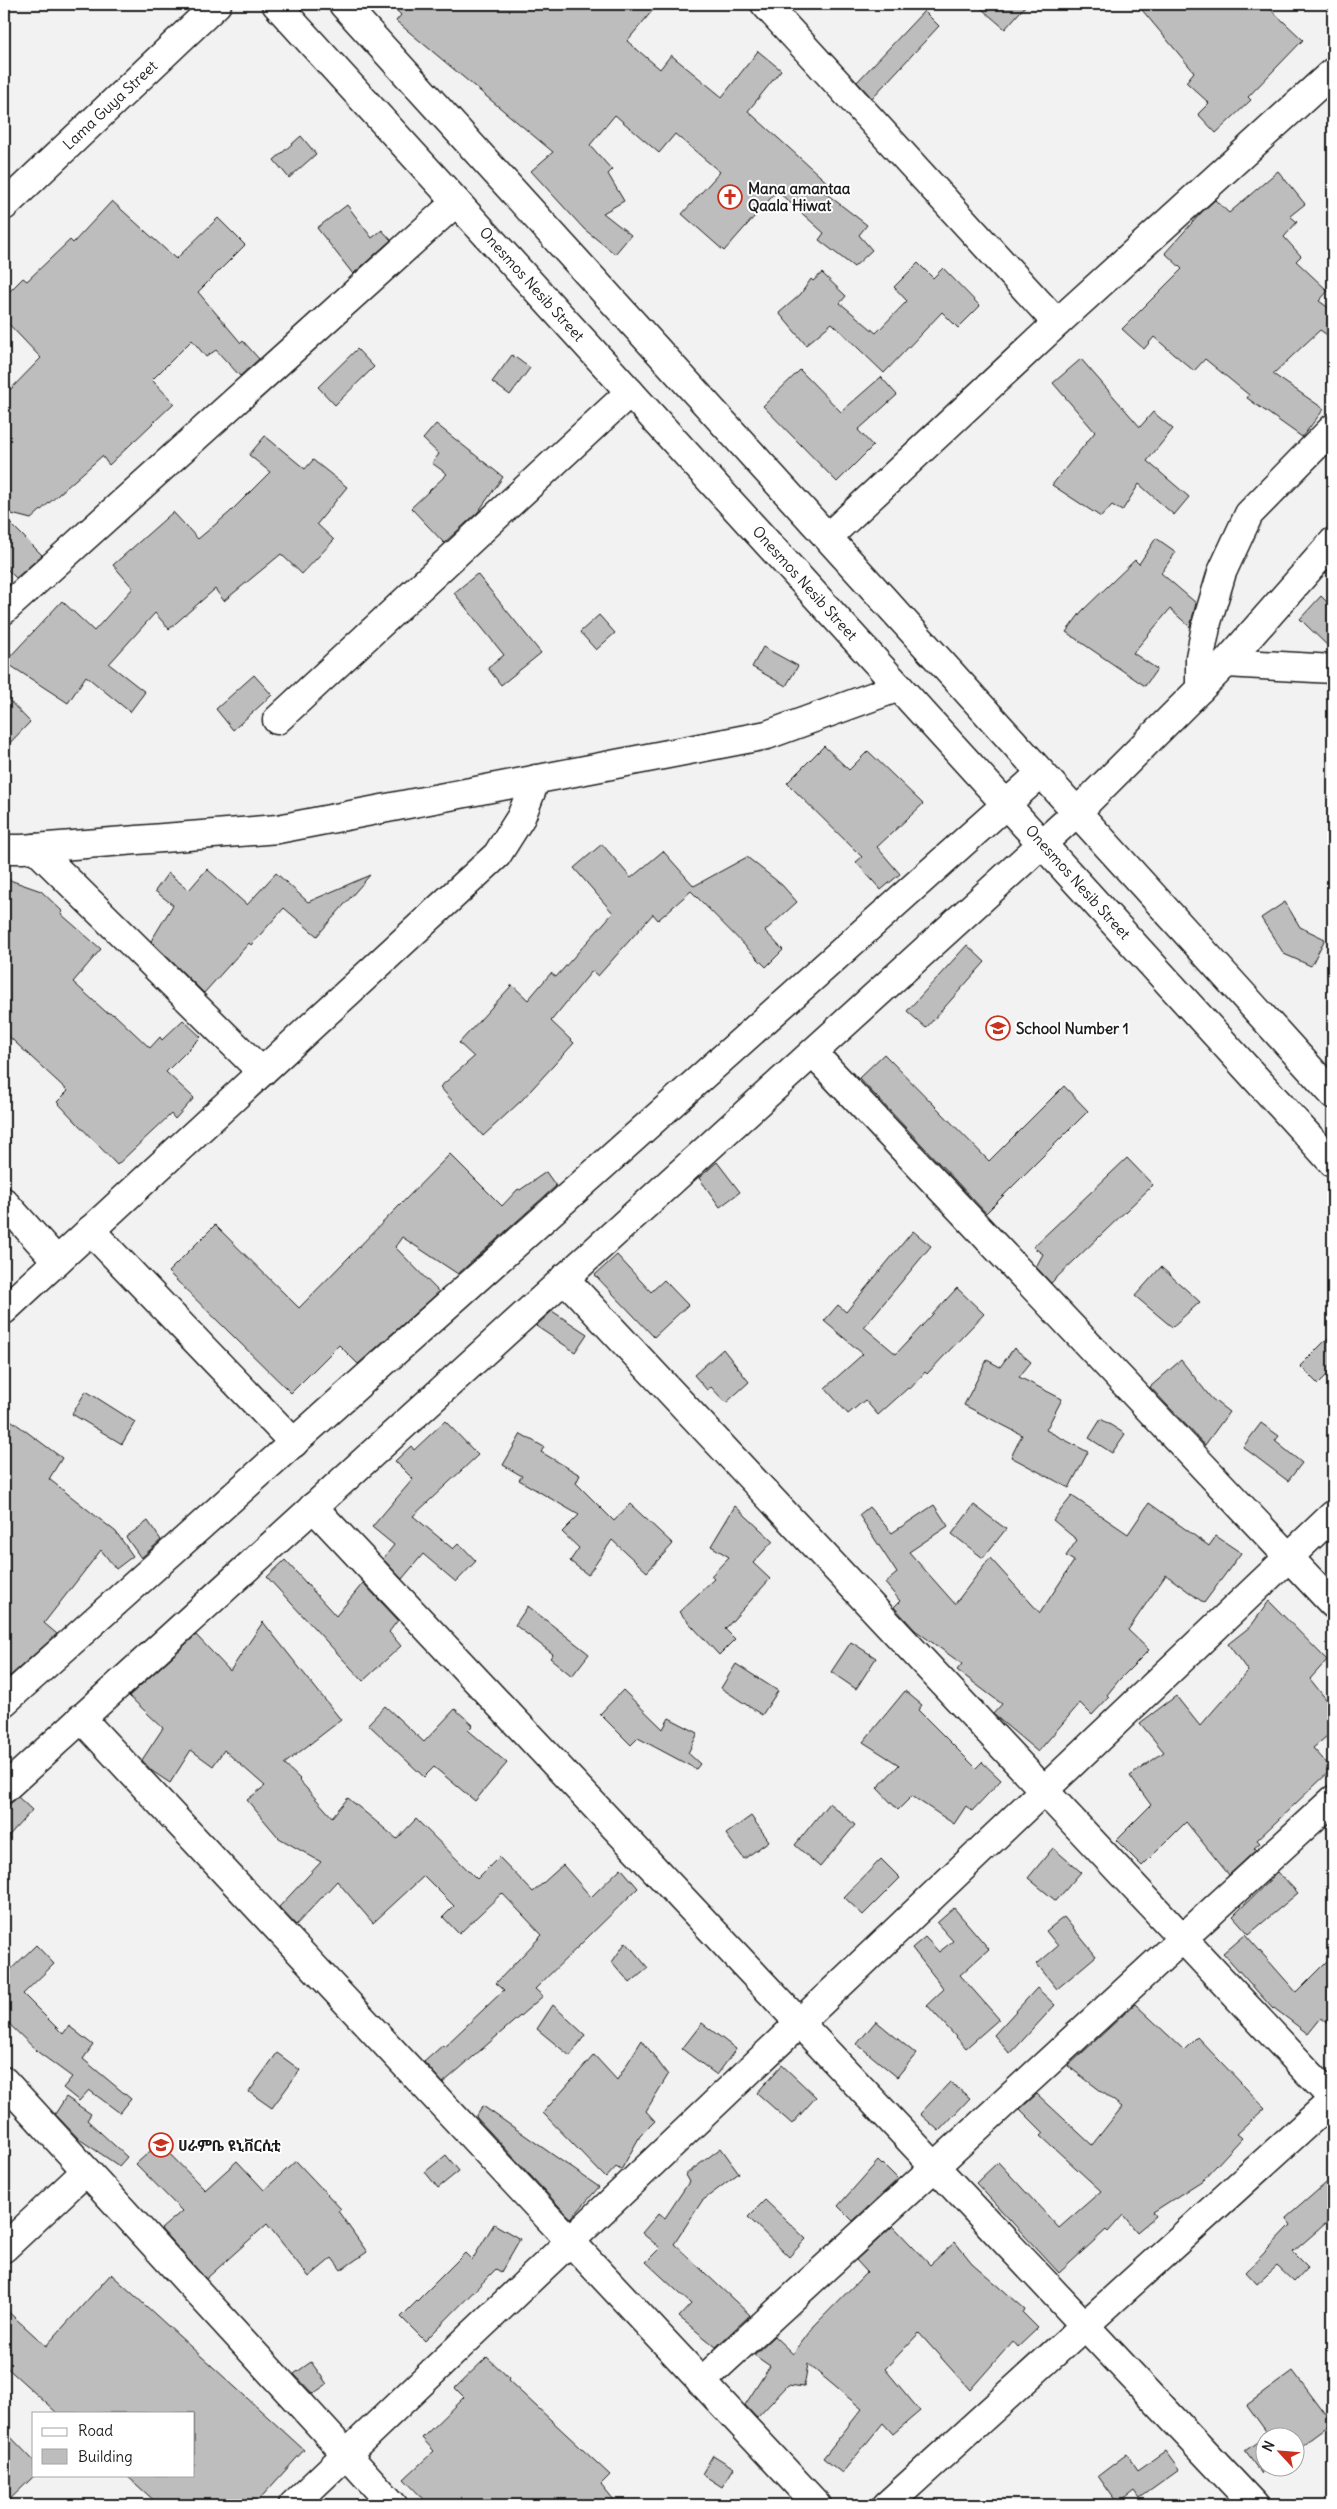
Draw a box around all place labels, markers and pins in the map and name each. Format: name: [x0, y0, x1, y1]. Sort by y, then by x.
place label: Mana amantaa Qaala Hiwat: [748, 179, 851, 215]
church icon: Mana amantaa Qaala Hiwat: [717, 184, 743, 210]
school or university icon: School Number 1: [985, 1015, 1011, 1041]
place label: School Number 1: [1016, 1019, 1129, 1038]
school or university icon: ሀራምቤ ዩኒቨርሲቲ: [148, 2132, 174, 2158]
place label: ሀራምቤ ዩኒቨርሲቲ: [178, 2136, 282, 2155]

